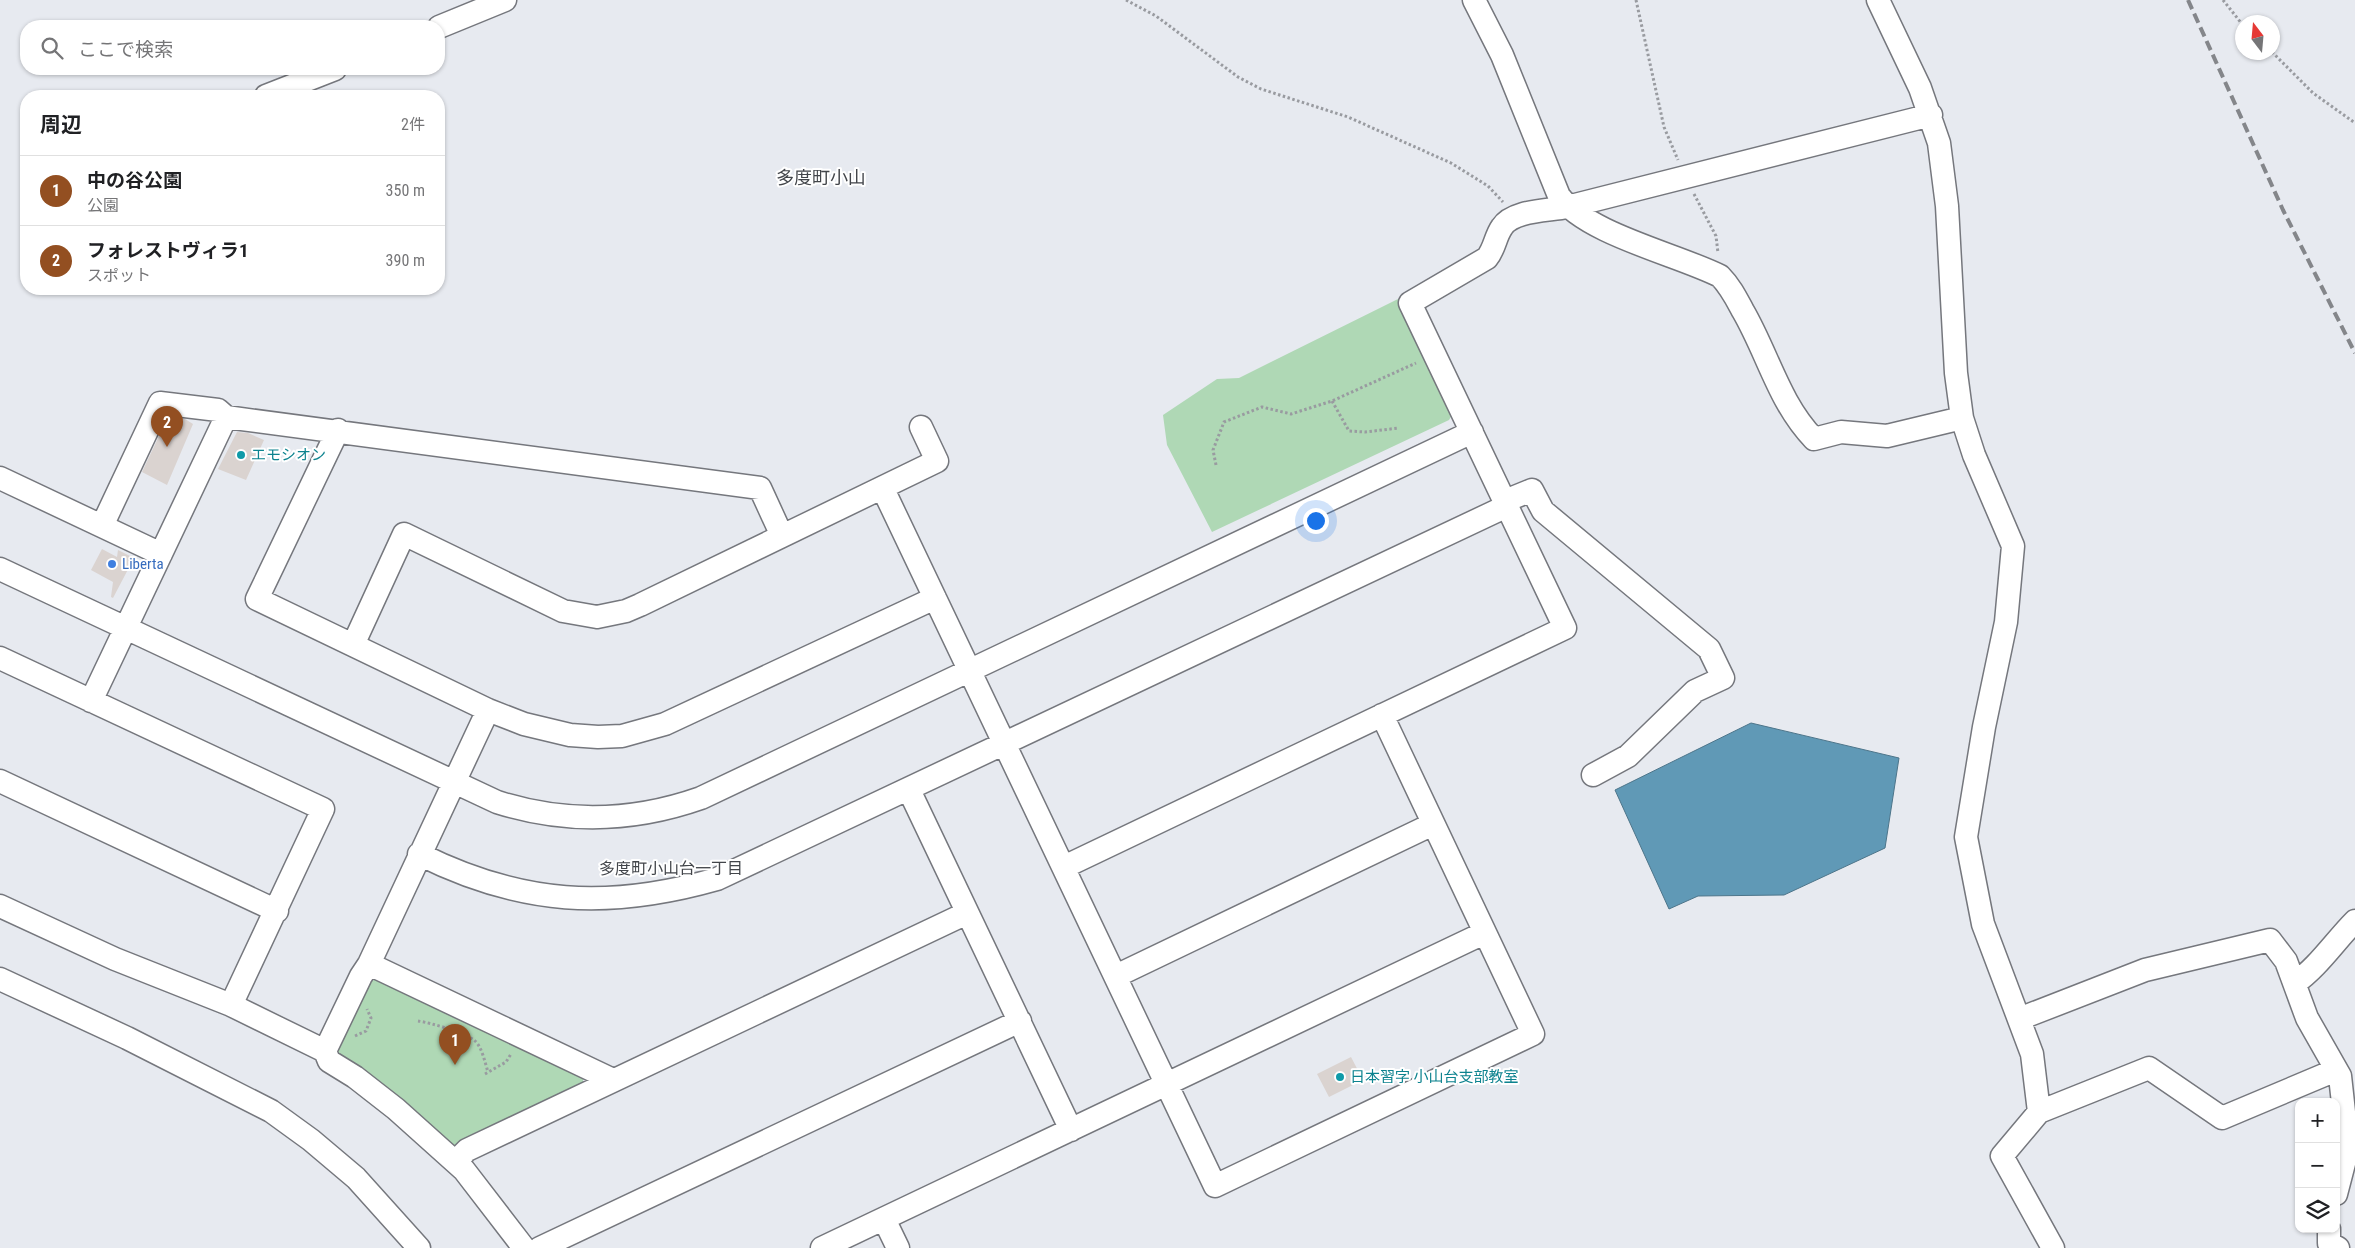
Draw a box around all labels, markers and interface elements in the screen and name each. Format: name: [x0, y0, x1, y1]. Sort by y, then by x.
north arrow: [2235, 15, 2280, 60]
search box: [20, 20, 445, 75]
icon: search: [38, 34, 66, 62]
text: ここで検索: [78, 38, 173, 61]
text: 周辺: [40, 113, 82, 137]
text: 2件: [401, 115, 425, 134]
district label: 多度町小山: [776, 167, 866, 188]
text: 中の谷公園: [87, 169, 182, 192]
text: 1: [52, 181, 60, 200]
text: 350 m: [386, 181, 425, 200]
text: 公園: [87, 196, 119, 215]
text: フォレストヴィラ1: [87, 239, 249, 262]
text: 2: [52, 251, 60, 270]
text: 390 m: [386, 251, 425, 270]
text: スポット: [87, 266, 151, 285]
pin: 2: [151, 406, 183, 447]
place label: エモシオン: [251, 446, 326, 464]
marker: エモシオン: [235, 449, 247, 461]
your location: [1303, 508, 1329, 534]
place label: Liberta: [122, 555, 164, 573]
marker: Liberta: [106, 558, 118, 570]
district label: 多度町小山台一丁目: [599, 859, 743, 878]
pin: 1: [439, 1024, 471, 1065]
place label: 日本習字 小山台支部教室: [1350, 1068, 1518, 1086]
marker: 日本習字 小山台支部教室: [1334, 1071, 1346, 1083]
map controls: [2295, 1098, 2340, 1233]
button: +: [2295, 1098, 2340, 1143]
button: −: [2295, 1143, 2340, 1188]
button: layers: [2295, 1188, 2340, 1233]

